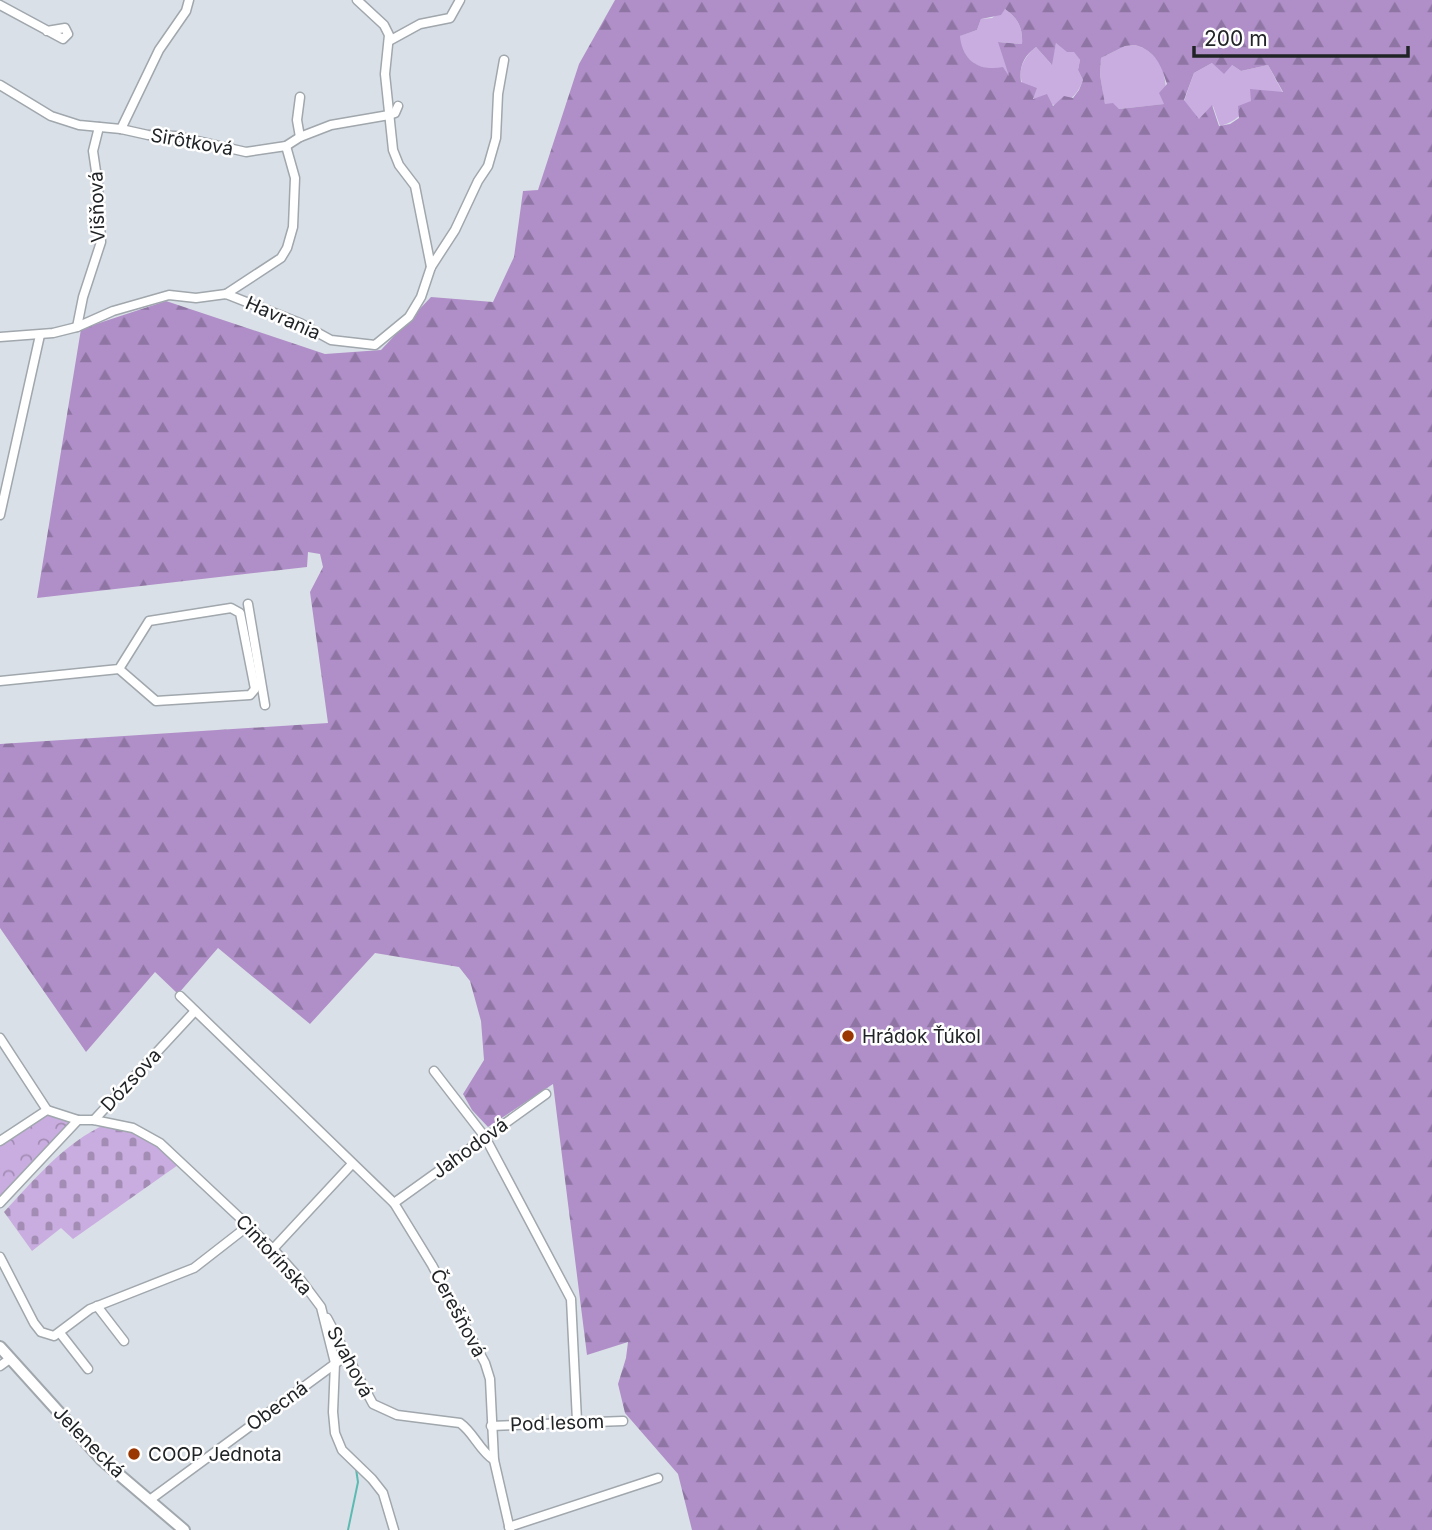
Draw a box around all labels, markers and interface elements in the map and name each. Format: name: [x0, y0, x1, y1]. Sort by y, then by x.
scale bar: [1194, 14, 1408, 58]
text: 200 m: [1204, 26, 1268, 51]
street label: Sirôtková: [149, 123, 235, 161]
street label: Višňová: [84, 171, 110, 243]
street label: Havrania: [242, 291, 324, 345]
place label: Hrádok Ťúkol: [862, 1025, 981, 1048]
marker: Hrádok Ťúkol: [840, 1028, 856, 1044]
street label: Dózsova: [96, 1044, 166, 1116]
street label: Jahodová: [428, 1113, 512, 1183]
street label: Cintorínska: [231, 1210, 317, 1300]
street label: Čerešňová: [425, 1265, 491, 1361]
street label: Svahová: [322, 1323, 378, 1401]
street label: Obecná: [242, 1376, 312, 1436]
street label: Jelenecká: [48, 1401, 130, 1483]
street label: Pod lesom: [510, 1410, 604, 1436]
place label: COOP Jednota: [148, 1443, 282, 1466]
marker: COOP Jednota: [126, 1446, 142, 1462]

